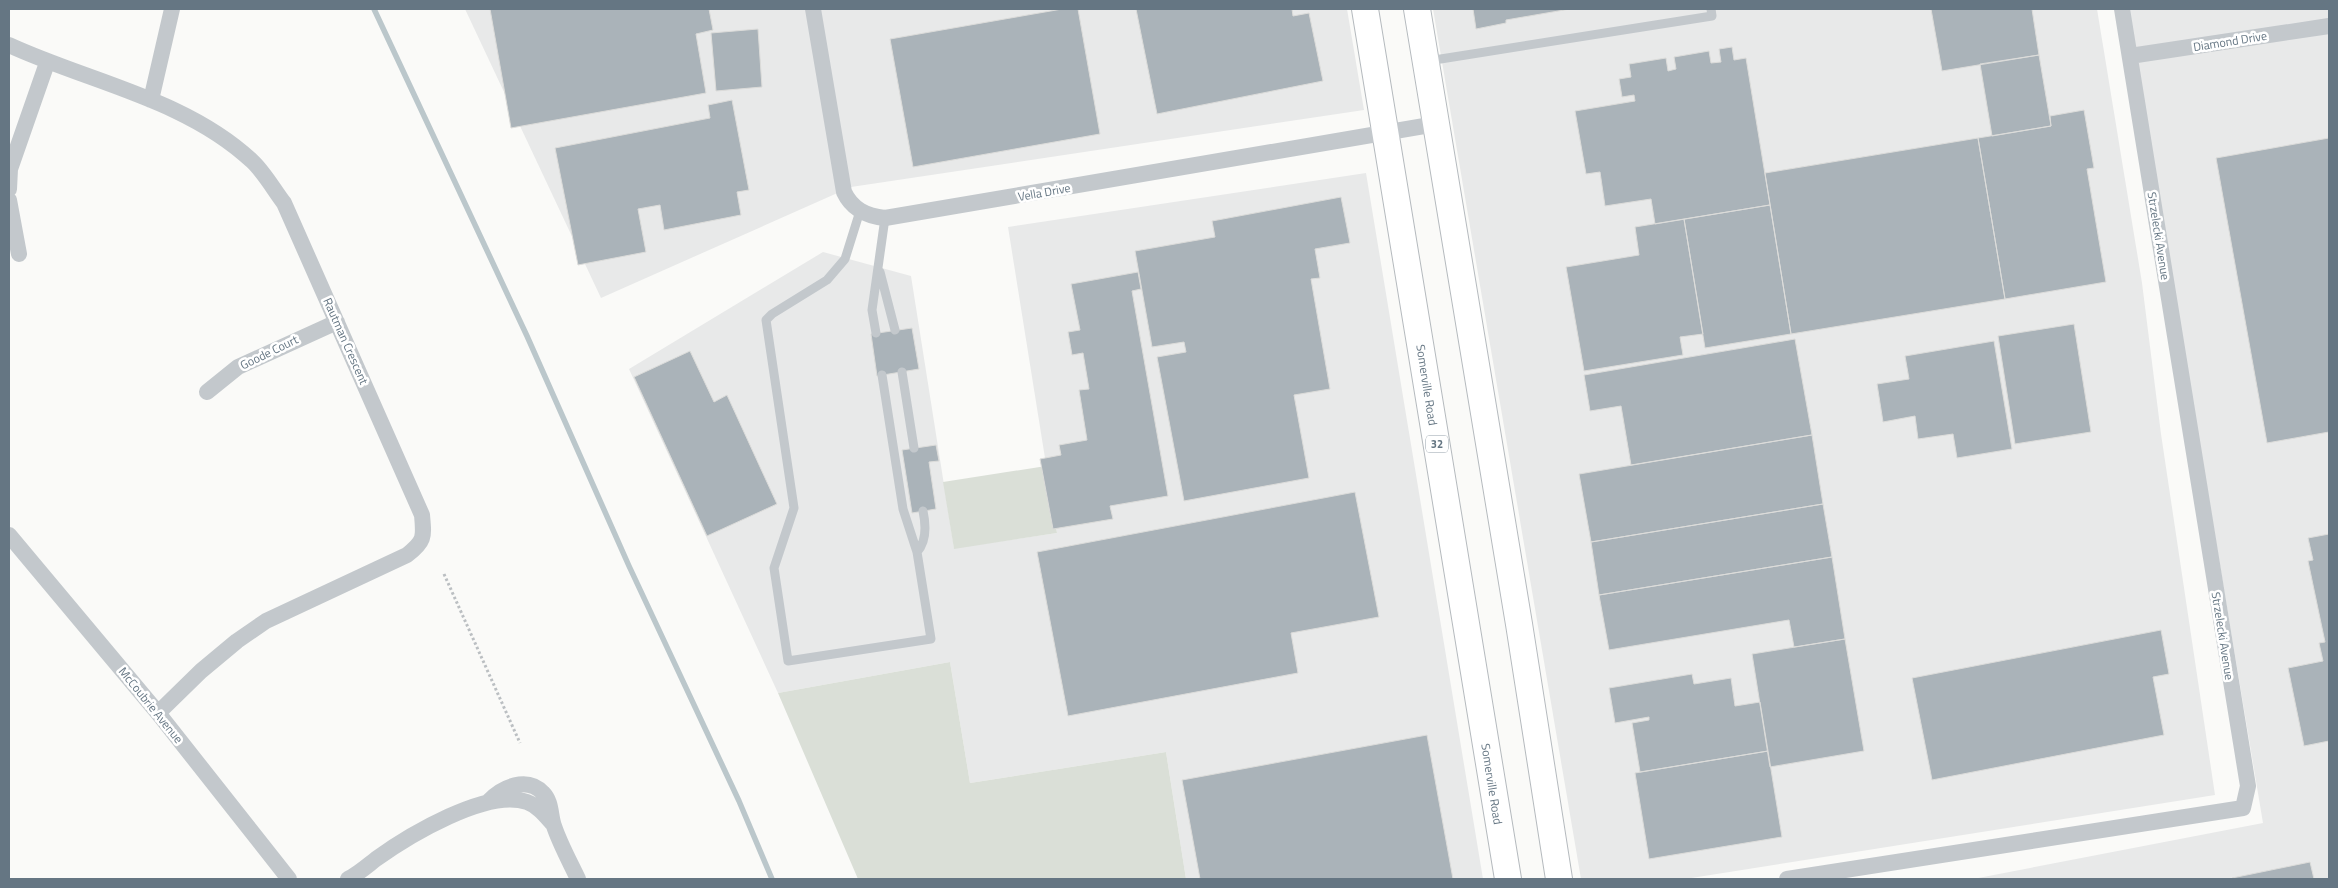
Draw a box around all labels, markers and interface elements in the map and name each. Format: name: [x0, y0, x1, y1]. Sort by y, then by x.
street label: Diamond Drive: [2192, 26, 2268, 56]
street label: Vella Drive: [1016, 178, 1072, 206]
street label: Strzelecki Avenue: [2143, 191, 2175, 281]
street label: Rautman Crescent: [318, 295, 374, 388]
street label: Goode Court: [237, 329, 302, 374]
street label: Somerville Road: [1411, 343, 1443, 427]
road number: 32: [1426, 436, 1448, 452]
street label: Strzelecki Avenue: [2207, 591, 2239, 681]
street label: McCoubrie Avenue: [114, 663, 188, 747]
street label: Somerville Road: [1476, 742, 1508, 826]

